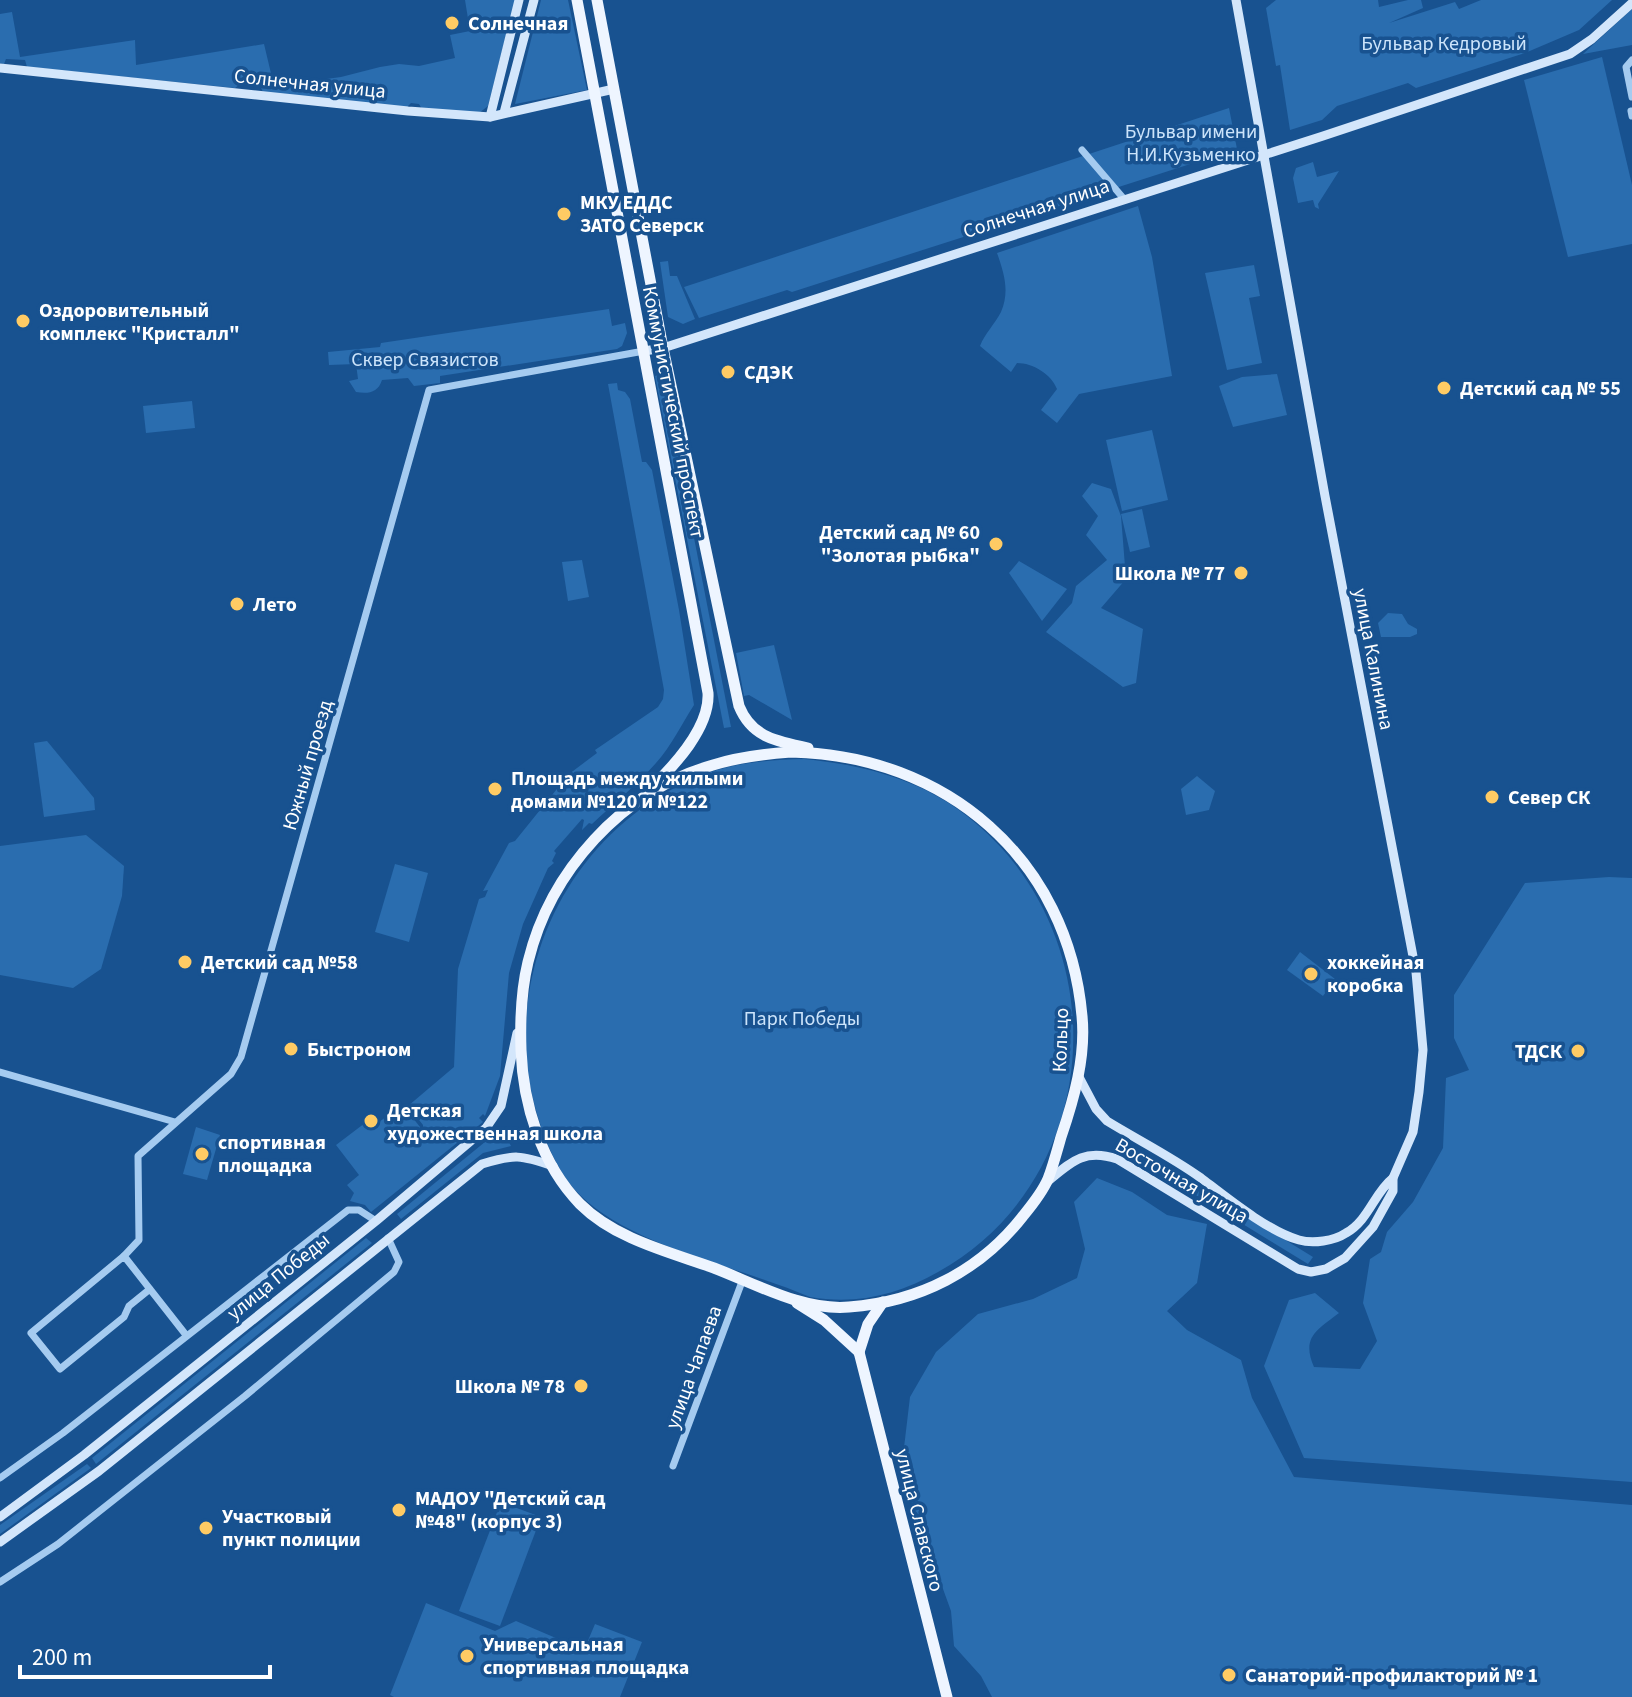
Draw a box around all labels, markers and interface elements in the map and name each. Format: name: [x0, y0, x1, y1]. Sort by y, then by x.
place label: Солнечная: [468, 10, 568, 38]
marker: Солнечная: [443, 14, 461, 32]
park label: Бульвар Кедровый: [1361, 30, 1527, 58]
street label: Солнечная улица: [233, 62, 387, 106]
park label: Бульвар имени Н.И.Кузьменко: [1125, 118, 1257, 169]
street label: Солнечная улица: [960, 172, 1113, 246]
place label: МКУ ЕДДС ЗАТО Северск: [580, 189, 704, 240]
marker: МКУ ЕДДС ЗАТО Северск: [555, 205, 573, 223]
street label: Коммунистический проспект: [635, 284, 711, 541]
place label: Оздоровительный комплекс "Кристалл": [39, 297, 240, 348]
marker: Оздоровительный комплекс "Кристалл": [14, 312, 32, 330]
park label: Сквер Связистов: [351, 346, 499, 374]
place label: СДЭК: [744, 359, 794, 387]
marker: СДЭК: [719, 363, 737, 381]
place label: Детский сад № 55: [1460, 375, 1621, 403]
marker: Детский сад № 55: [1435, 379, 1453, 397]
place label: Детский сад № 60 "Золотая рыбка": [819, 519, 980, 570]
marker: Детский сад № 60 "Золотая рыбка": [987, 535, 1005, 553]
place label: Школа № 77: [1115, 560, 1225, 588]
marker: Школа № 77: [1232, 564, 1250, 582]
street label: улица Калинина: [1346, 586, 1400, 732]
place label: Лето: [252, 591, 297, 619]
marker: Лето: [228, 595, 246, 613]
street label: Южный проезд: [276, 696, 340, 834]
place label: Площадь между жилыми домами №120 и №122: [511, 765, 743, 816]
marker: Площадь между жилыми домами №120 и №122: [486, 780, 504, 798]
place label: Север СК: [1508, 784, 1591, 812]
marker: Север СК: [1483, 788, 1501, 806]
place label: Детский сад №58: [201, 949, 358, 977]
place label: хоккейная коробка: [1327, 949, 1424, 1000]
marker: Детский сад №58: [176, 953, 194, 971]
marker: хоккейная коробка: [1302, 965, 1320, 983]
park label: Парк Победы: [744, 1005, 860, 1033]
street label: Кольцо: [1046, 1007, 1076, 1073]
place label: Быстроном: [307, 1036, 411, 1064]
place label: ТДСК: [1515, 1038, 1563, 1066]
marker: Быстроном: [282, 1040, 300, 1058]
marker: ТДСК: [1569, 1042, 1587, 1060]
place label: Детская художественная школа: [387, 1097, 603, 1148]
marker: Детская художественная школа: [362, 1112, 380, 1130]
place label: спортивная площадка: [218, 1129, 326, 1180]
street label: Восточная улица: [1110, 1131, 1253, 1230]
marker: спортивная площадка: [193, 1145, 211, 1163]
street label: улица Победы: [221, 1227, 336, 1327]
street label: улица Чапаева: [659, 1302, 729, 1433]
place label: Школа № 78: [455, 1373, 565, 1401]
marker: Школа № 78: [572, 1377, 590, 1395]
street label: улица Славского: [888, 1446, 950, 1595]
place label: МАДОУ "Детский сад №48" (корпус 3): [415, 1485, 606, 1536]
marker: МАДОУ "Детский сад №48" (корпус 3): [390, 1501, 408, 1519]
place label: Участковый пункт полиции: [222, 1503, 361, 1554]
marker: Участковый пункт полиции: [197, 1519, 215, 1537]
scale bar: [20, 1629, 270, 1679]
place label: Универсальная спортивная площадка: [483, 1631, 689, 1682]
text: 200 m: [32, 1640, 92, 1675]
marker: Универсальная спортивная площадка: [458, 1647, 476, 1665]
place label: Санаторий-профилакторий № 1: [1245, 1662, 1538, 1690]
marker: Санаторий-профилакторий № 1: [1220, 1666, 1238, 1684]

